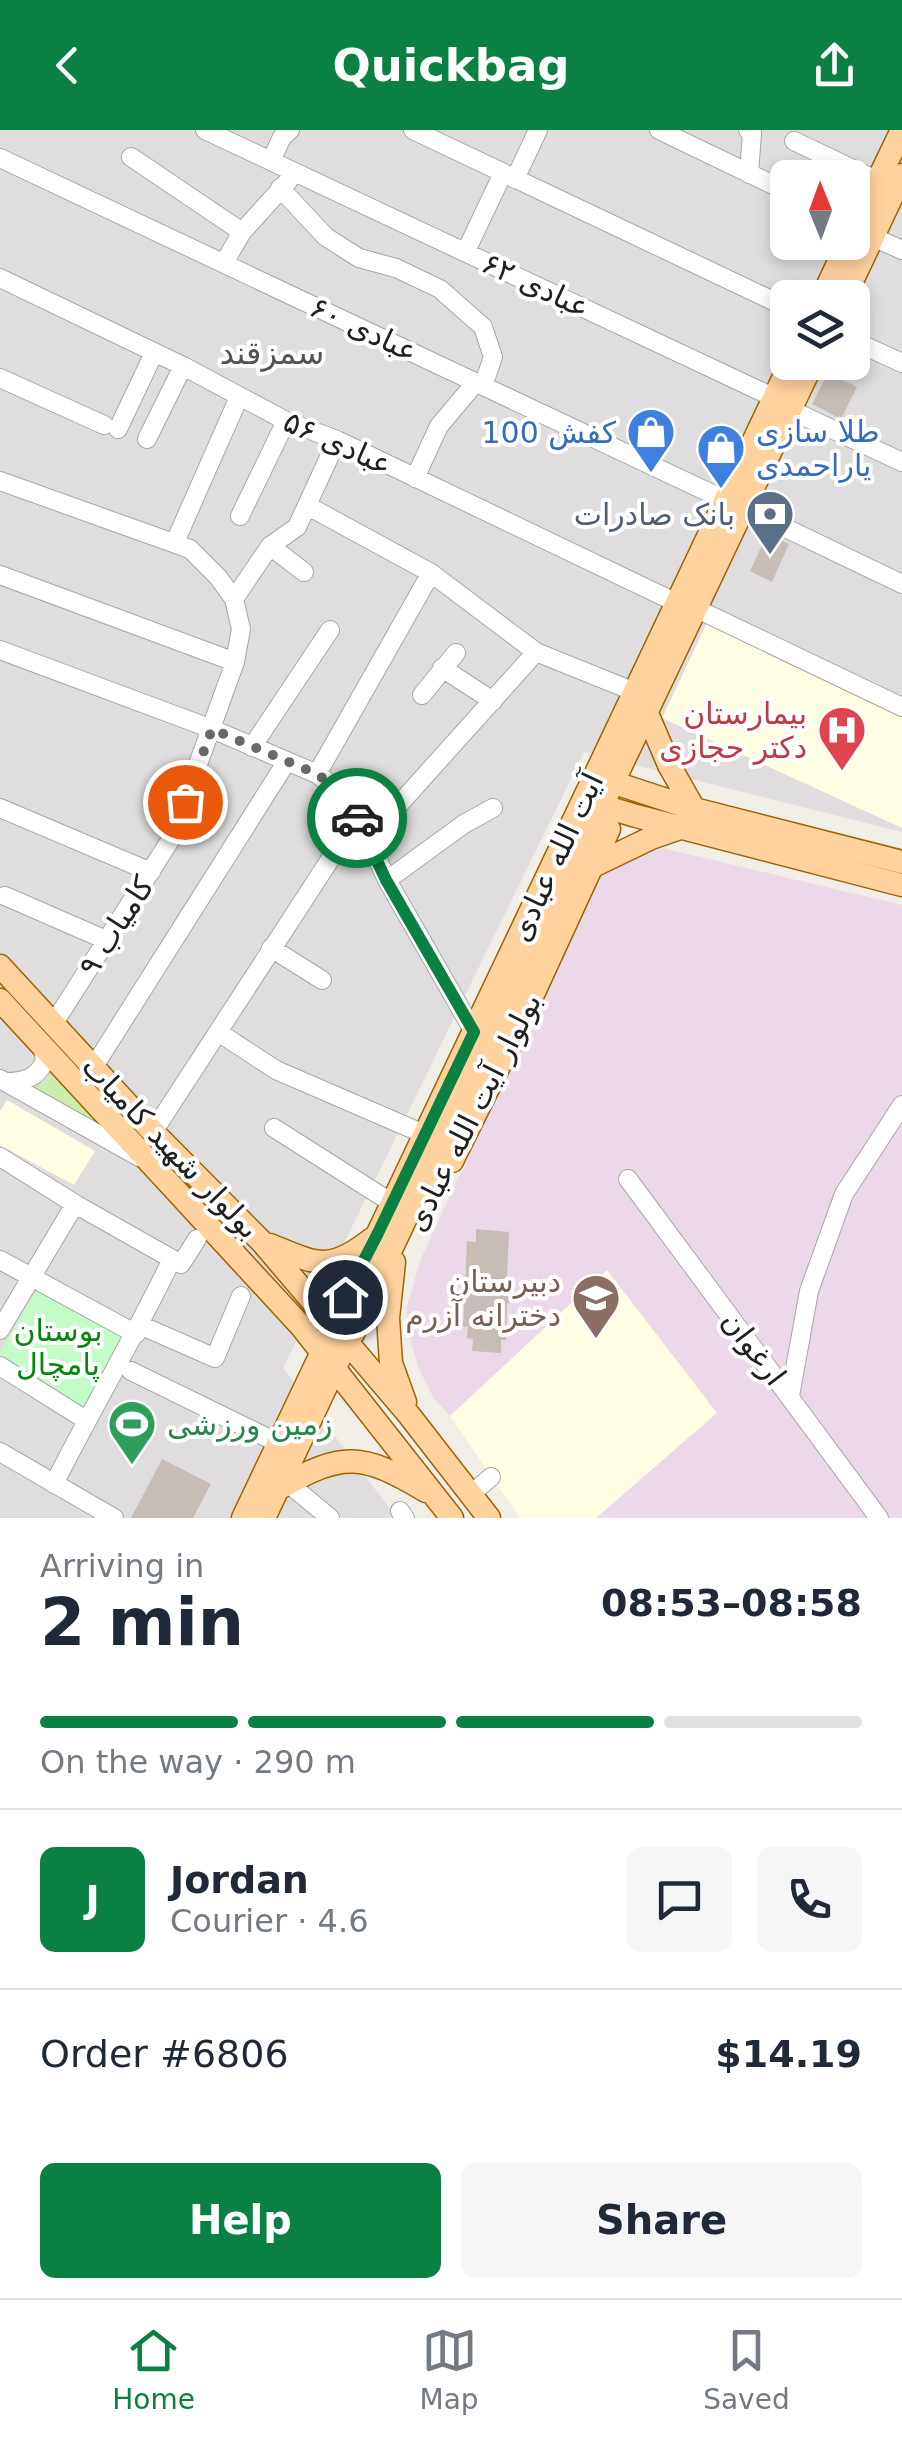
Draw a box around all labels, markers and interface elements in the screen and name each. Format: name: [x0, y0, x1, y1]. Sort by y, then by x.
icon: back: [40, 38, 95, 93]
icon: share: [807, 38, 862, 93]
text: Quickbag: [332, 39, 570, 92]
north arrow: [770, 160, 870, 260]
map controls: [770, 160, 870, 380]
street label: عبادی ۶۲: [477, 245, 595, 325]
button: layers: [770, 280, 870, 380]
street label: عبادی ۶۰: [305, 289, 423, 369]
district label: سمزقند: [220, 334, 324, 372]
street label: عبادی ۵۶: [278, 404, 398, 482]
shop icon: کفش 100: [625, 406, 677, 474]
place label: طلا سازی یاراحمدی: [756, 414, 880, 483]
place label: کفش 100: [481, 415, 617, 450]
shop icon: طلا سازی یاراحمدی: [695, 422, 747, 490]
bank icon: بانک صادرات: [744, 488, 796, 556]
place label: بانک صادرات: [574, 497, 735, 532]
place label: بیمارستان دکتر حجازی: [659, 696, 807, 765]
hospital icon: بیمارستان دکتر حجازی: [816, 704, 868, 772]
pin: [143, 760, 228, 845]
street label: آیت الله عبادی: [502, 766, 611, 947]
courier: [307, 768, 407, 868]
icon: bag: [158, 775, 213, 830]
icon: car: [330, 791, 385, 846]
street label: کامیاب ۹: [71, 869, 161, 982]
street label: بولوار آیت الله عبادی: [398, 987, 548, 1237]
street label: بولوار شهید کامیاب: [74, 1048, 267, 1246]
pin: [303, 1255, 388, 1340]
place label: دبیرستان دخترانه آزرم: [405, 1264, 561, 1333]
icon: home: [318, 1270, 373, 1325]
school or university icon: دبیرستان دخترانه آزرم: [570, 1272, 622, 1340]
street label: ارغوان: [715, 1304, 793, 1392]
park label: بوستان پامچال: [13, 1313, 103, 1383]
sports icon: زمین ورزشی: [106, 1398, 158, 1466]
place label: زمین ورزشی: [167, 1407, 333, 1443]
text: Arriving in: [40, 1547, 204, 1585]
text: 08:53–08:58: [601, 1581, 862, 1625]
text: 2 min: [40, 1585, 244, 1660]
text: On the way · 290 m: [40, 1743, 356, 1781]
button: chat: [627, 1847, 732, 1952]
button: phone: [757, 1847, 862, 1952]
text: Jordan: [170, 1858, 309, 1902]
text: J: [85, 1877, 100, 1921]
text: Courier · 4.6: [170, 1902, 369, 1940]
text: Order #6806: [40, 2032, 289, 2076]
text: $14.19: [715, 2032, 862, 2076]
button: Help: [40, 2163, 441, 2278]
button: Share: [461, 2163, 862, 2278]
tab: Home: [112, 2323, 195, 2416]
tab: Map: [420, 2323, 479, 2416]
tab: Saved: [703, 2323, 790, 2416]

